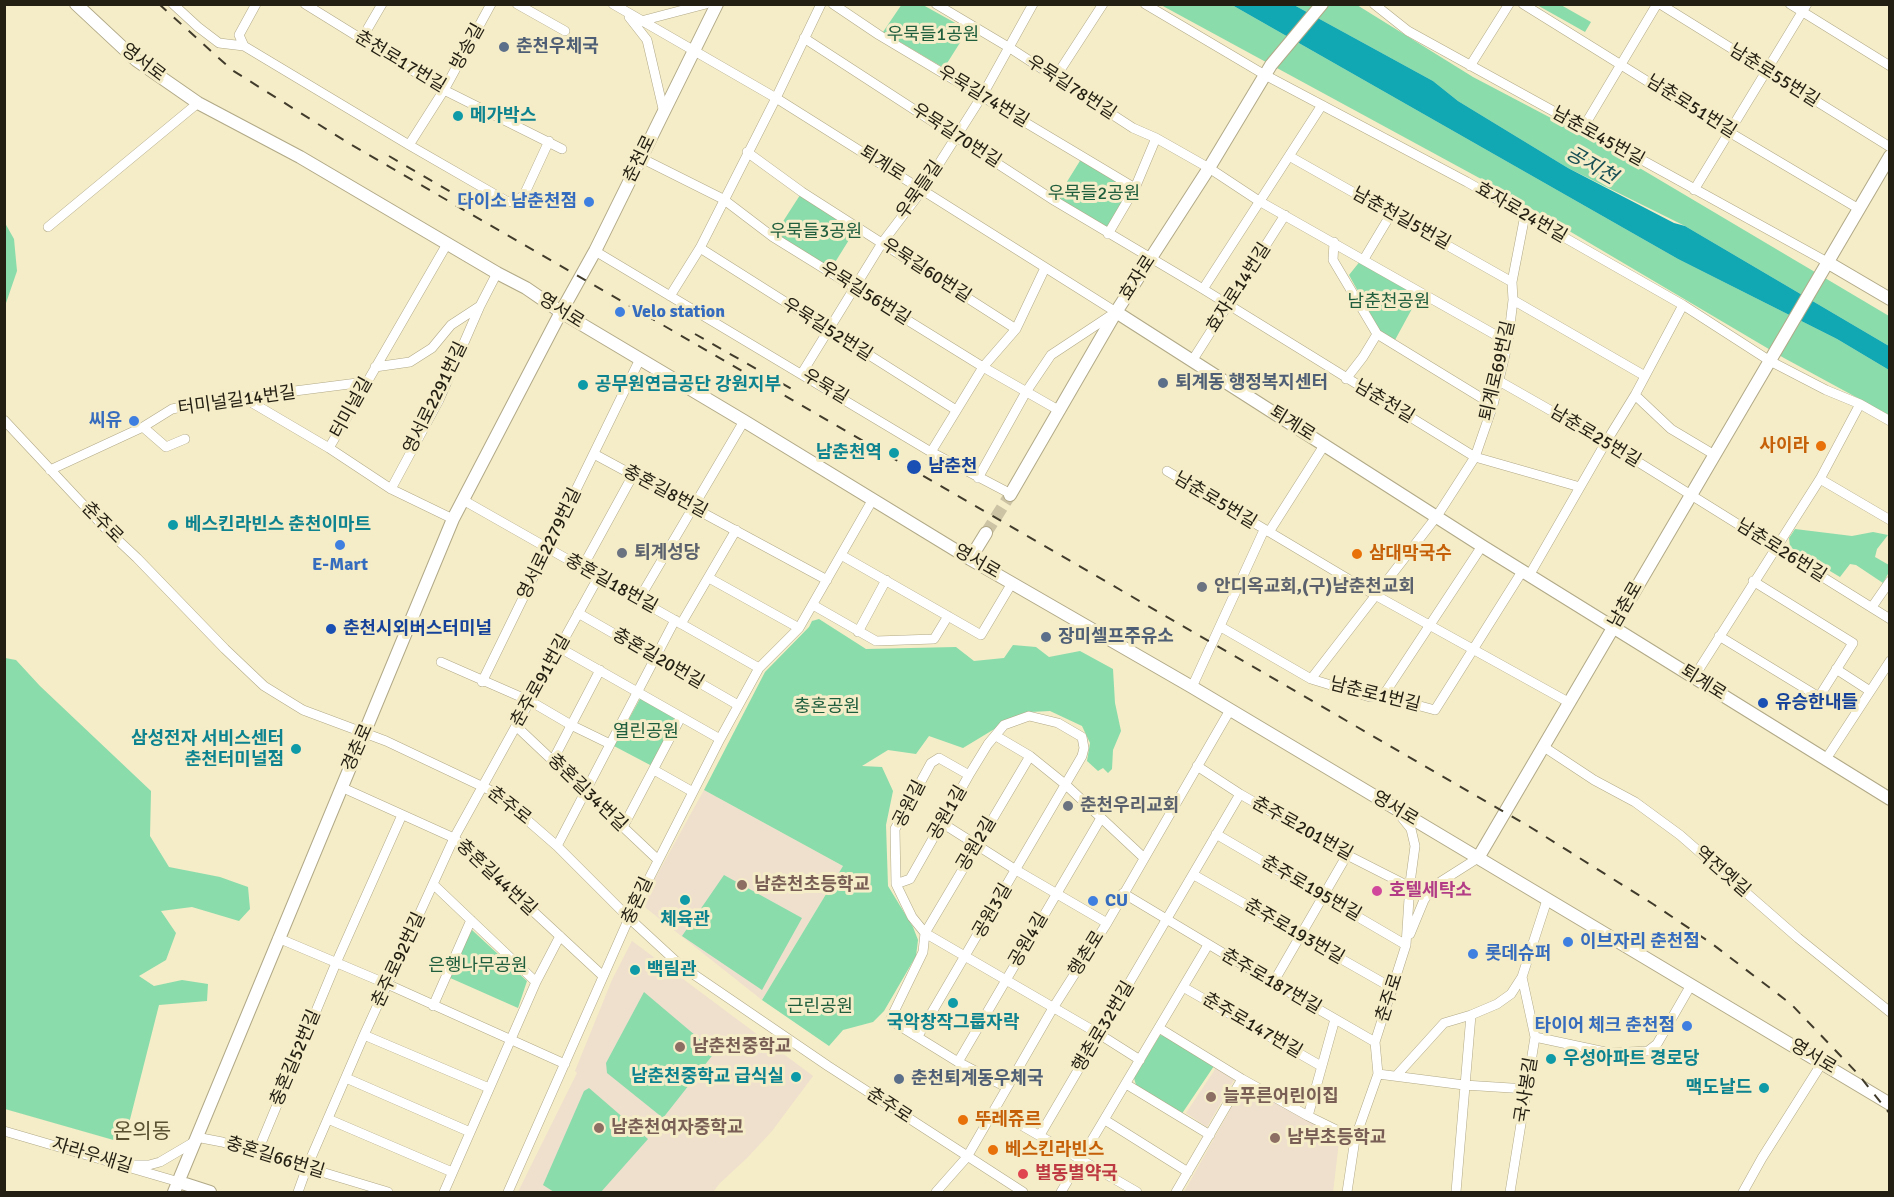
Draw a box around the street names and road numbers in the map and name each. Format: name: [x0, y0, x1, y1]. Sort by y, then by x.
street label: 방송길: [447, 20, 489, 74]
street label: 춘천로17번길: [351, 26, 449, 98]
street label: 영서로: [117, 39, 169, 87]
street label: 남춘로55번길: [1725, 40, 1823, 112]
street label: 우묵길78번길: [1022, 51, 1120, 125]
street label: 우묵길74번길: [934, 61, 1032, 133]
street label: 남춘로51번길: [1642, 71, 1740, 143]
street label: 우묵길70번길: [907, 99, 1005, 173]
street label: 남춘로45번길: [1548, 103, 1648, 171]
street label: 춘천로: [619, 132, 661, 186]
street label: 퇴계로: [855, 142, 909, 186]
street label: 우묵들길: [892, 157, 948, 223]
street label: 효자로24번길: [1471, 178, 1571, 248]
street label: 남춘천길5번길: [1348, 183, 1454, 255]
street label: 우묵길60번길: [877, 234, 975, 308]
street label: 효자로14번길: [1202, 239, 1276, 337]
street label: 효자로: [1115, 251, 1161, 305]
street label: 우묵길56번길: [816, 258, 914, 330]
street label: 영서로: [534, 289, 588, 333]
street label: 우묵길52번길: [778, 294, 876, 366]
street label: 퇴계로69번길: [1476, 319, 1520, 423]
street label: 영서로2291번길: [400, 339, 472, 457]
street label: 우묵길: [798, 365, 852, 409]
street label: 터미널길: [326, 374, 378, 442]
street label: 남춘천길: [1350, 376, 1418, 428]
street label: 터미널길14번길: [177, 382, 297, 420]
street label: 남춘로25번길: [1546, 401, 1644, 473]
street label: 퇴계로: [1265, 402, 1319, 446]
street label: 충혼길8번길: [619, 461, 711, 523]
street label: 남춘로5번길: [1170, 468, 1260, 534]
street label: 영서로2279번길: [514, 485, 586, 603]
street label: 춘주로: [77, 498, 127, 548]
street label: 남춘로26번길: [1732, 515, 1830, 587]
street label: 영서로: [950, 540, 1004, 584]
street label: 충혼길18번길: [561, 550, 661, 618]
street label: 남춘로: [1604, 578, 1648, 632]
street label: 충혼길20번길: [608, 624, 708, 694]
street label: 춘주로91번길: [507, 631, 575, 731]
street label: 퇴계로: [1676, 661, 1730, 705]
street label: 남춘로1번길: [1328, 673, 1422, 717]
street label: 경춘로: [338, 721, 378, 775]
street label: 충혼길34번길: [543, 750, 631, 836]
street label: 공원길: [889, 777, 931, 831]
street label: 춘주로: [483, 782, 535, 830]
street label: 공원1길: [924, 782, 972, 844]
street label: 영서로: [1368, 787, 1422, 831]
street label: 춘주로201번길: [1248, 792, 1356, 866]
street label: 공원2길: [952, 813, 1002, 875]
street label: 충혼길44번길: [451, 835, 541, 921]
street label: 역전옛길: [1690, 842, 1754, 902]
street label: 춘주로195번길: [1257, 852, 1365, 926]
street label: 충혼길: [618, 874, 658, 928]
street label: 공원3길: [969, 880, 1017, 942]
street label: 춘주로193번길: [1240, 895, 1348, 969]
street label: 춘주로92번길: [368, 909, 430, 1011]
street label: 공원4길: [1005, 909, 1053, 971]
street label: 행촌로: [1065, 927, 1109, 981]
street label: 춘주로187번길: [1217, 945, 1325, 1019]
street label: 춘주로: [1372, 971, 1408, 1025]
street label: 행촌로32번길: [1068, 978, 1140, 1076]
street label: 춘주로147번길: [1198, 989, 1306, 1063]
street label: 충혼길52번길: [266, 1007, 326, 1109]
street label: 영서로: [1786, 1035, 1840, 1079]
street label: 국사봉길: [1511, 1056, 1543, 1124]
street label: 춘주로: [862, 1083, 916, 1129]
street label: 충혼길66번길: [223, 1133, 327, 1183]
street label: 자라우새길: [49, 1134, 135, 1178]

